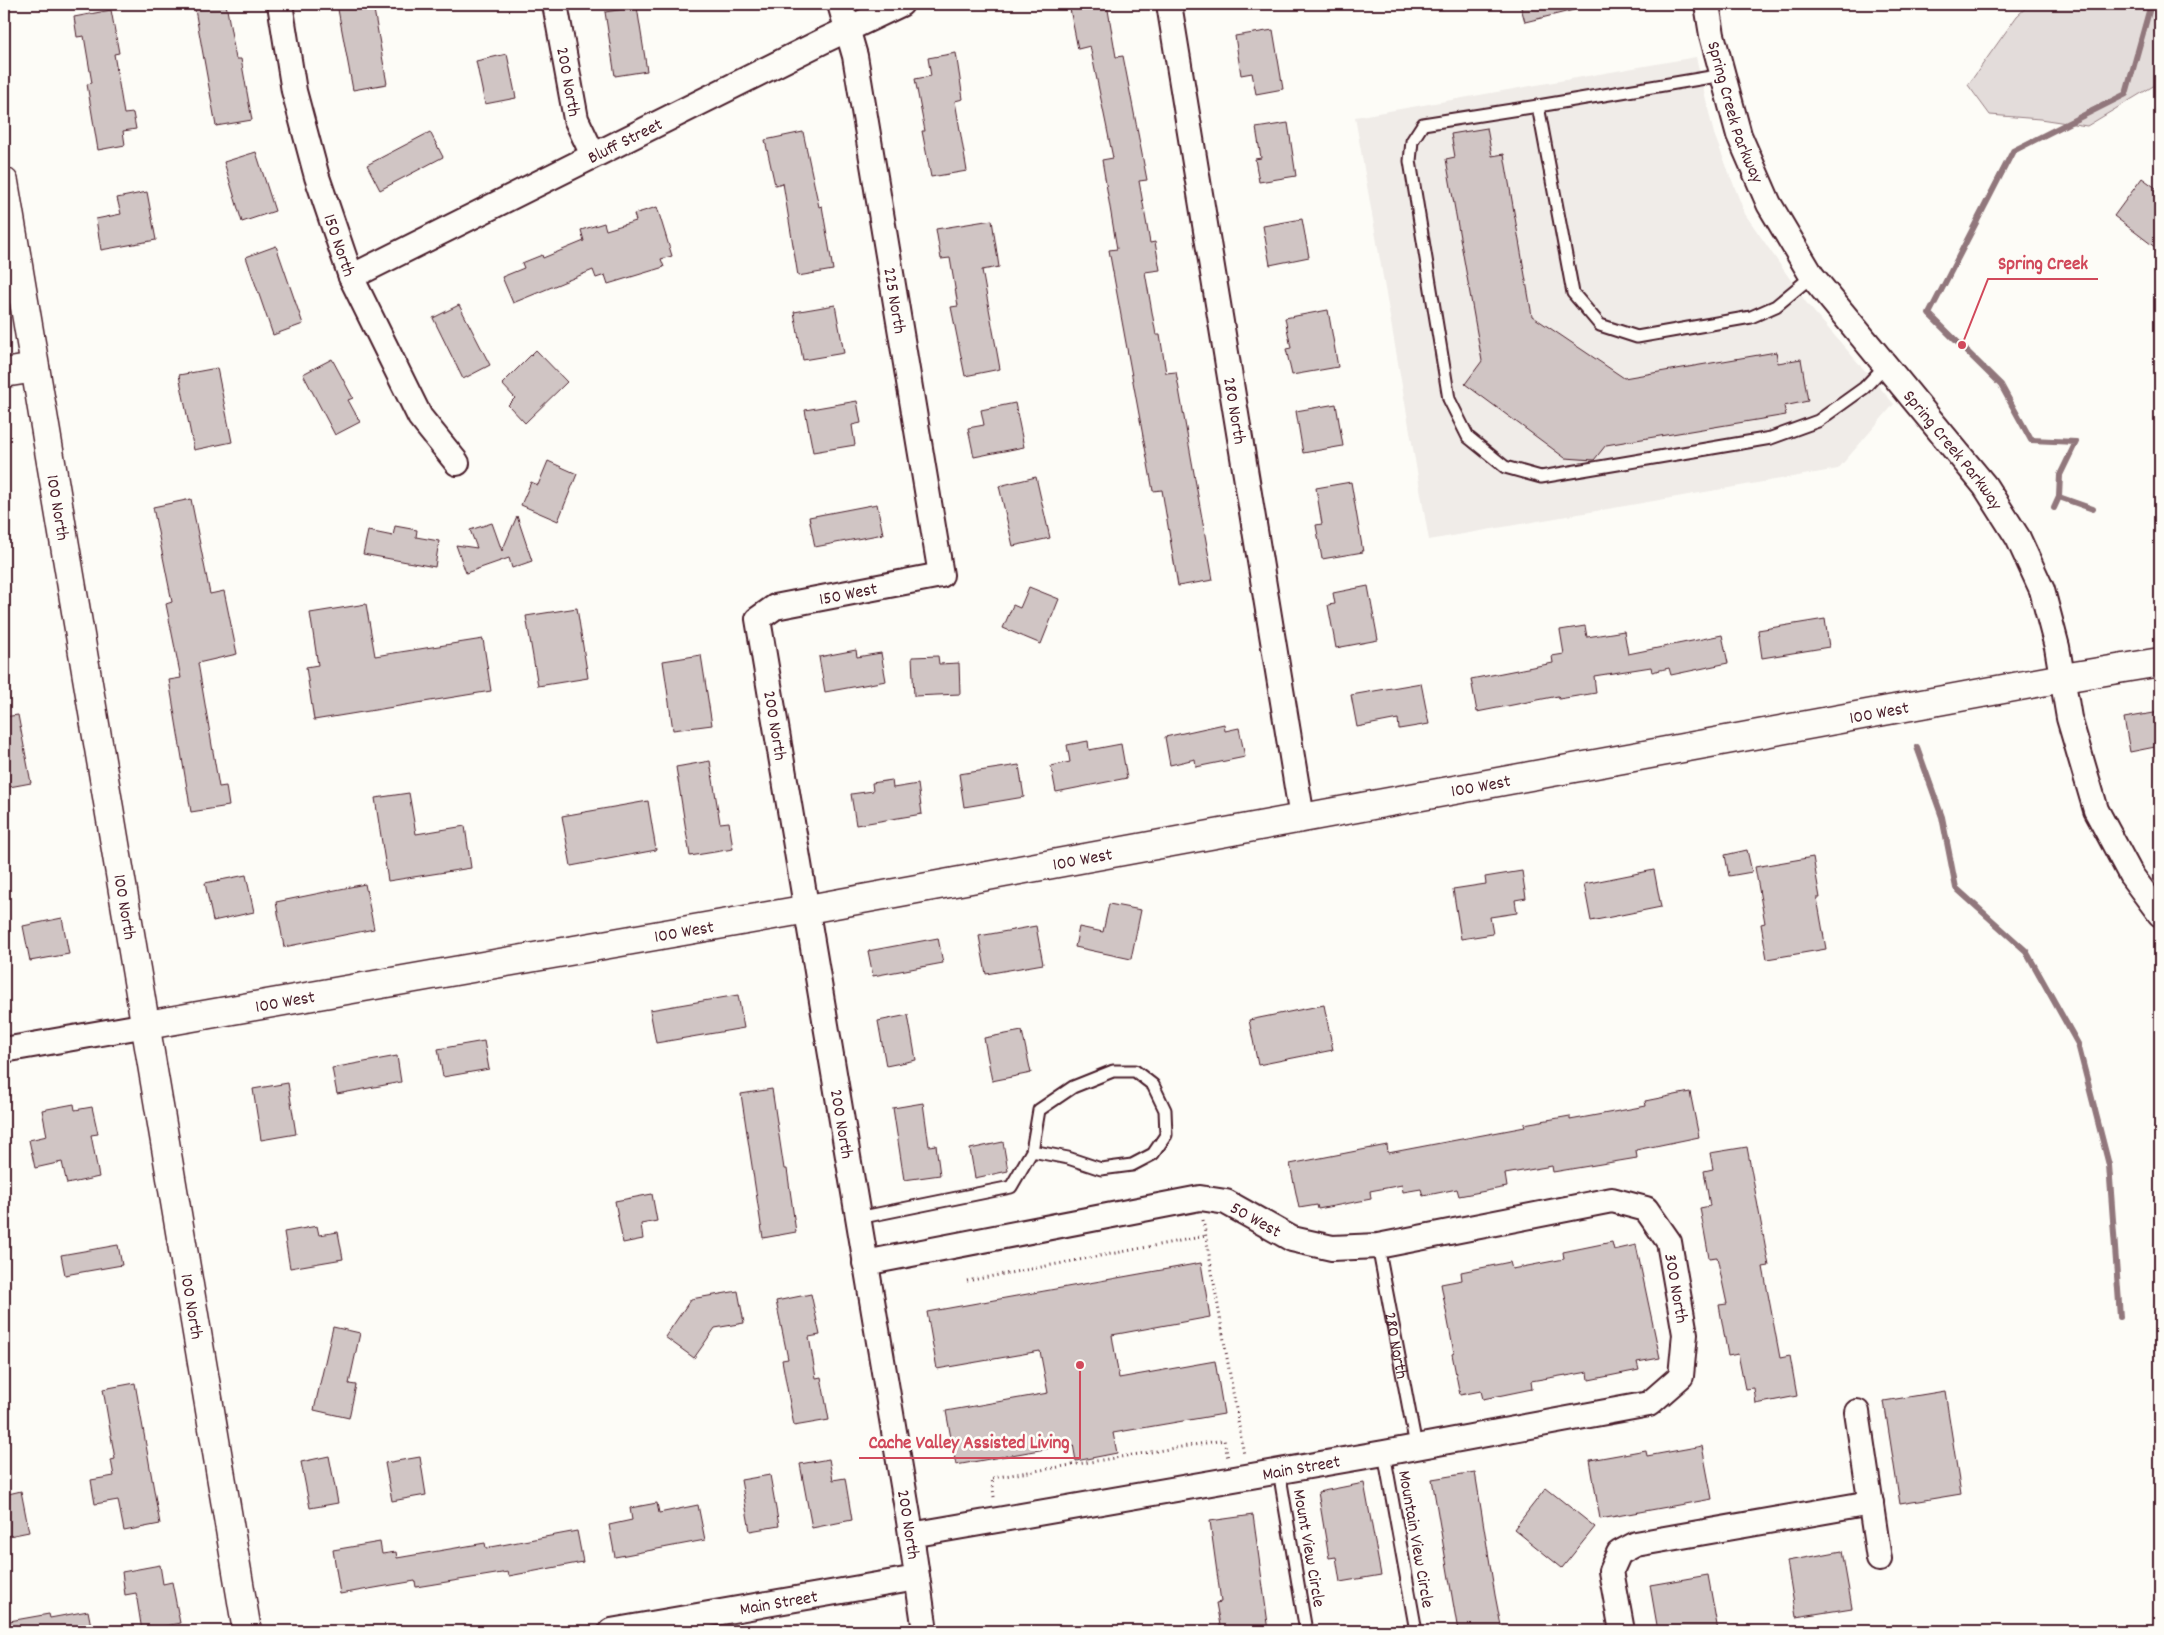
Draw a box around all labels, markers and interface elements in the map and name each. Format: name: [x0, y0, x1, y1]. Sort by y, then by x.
street label: Spring Creek Parkway: [1699, 39, 1769, 188]
street label: 200 North: [548, 45, 585, 119]
street label: Bluff Street: [584, 113, 668, 172]
street label: 150 North: [316, 211, 360, 281]
callout: Spring Creek: [1988, 245, 2098, 279]
text: Spring Creek: [1998, 252, 2088, 279]
street label: 225 North: [875, 266, 911, 336]
street label: 280 North: [1215, 376, 1251, 446]
street label: Spring Creek Parkway: [1896, 386, 2008, 516]
street label: 100 North: [38, 473, 74, 543]
street label: 150 West: [817, 578, 880, 613]
street label: 200 North: [755, 689, 791, 763]
street label: 100 West: [1847, 697, 1912, 732]
street label: 100 West: [1449, 770, 1513, 805]
street label: 100 West: [1051, 843, 1115, 879]
street label: 100 North: [105, 873, 141, 942]
street label: 100 West: [652, 916, 716, 951]
street label: 100 West: [254, 986, 317, 1021]
street label: 200 North: [822, 1088, 858, 1161]
street label: 50 West: [1225, 1197, 1285, 1245]
street label: 300 North: [1656, 1252, 1693, 1325]
street label: 100 North: [172, 1272, 208, 1341]
street label: 280 North: [1376, 1310, 1413, 1381]
callout: Cache Valley Assisted Living: [859, 1424, 1080, 1458]
text: Cache Valley Assisted Living: [868, 1431, 1070, 1458]
street label: Main Street: [1261, 1450, 1343, 1489]
street label: Mountain View Circle: [1390, 1469, 1439, 1610]
street label: 200 North: [889, 1488, 924, 1561]
street label: Mount View Circle: [1285, 1488, 1330, 1609]
street label: Main Street: [738, 1585, 820, 1623]

